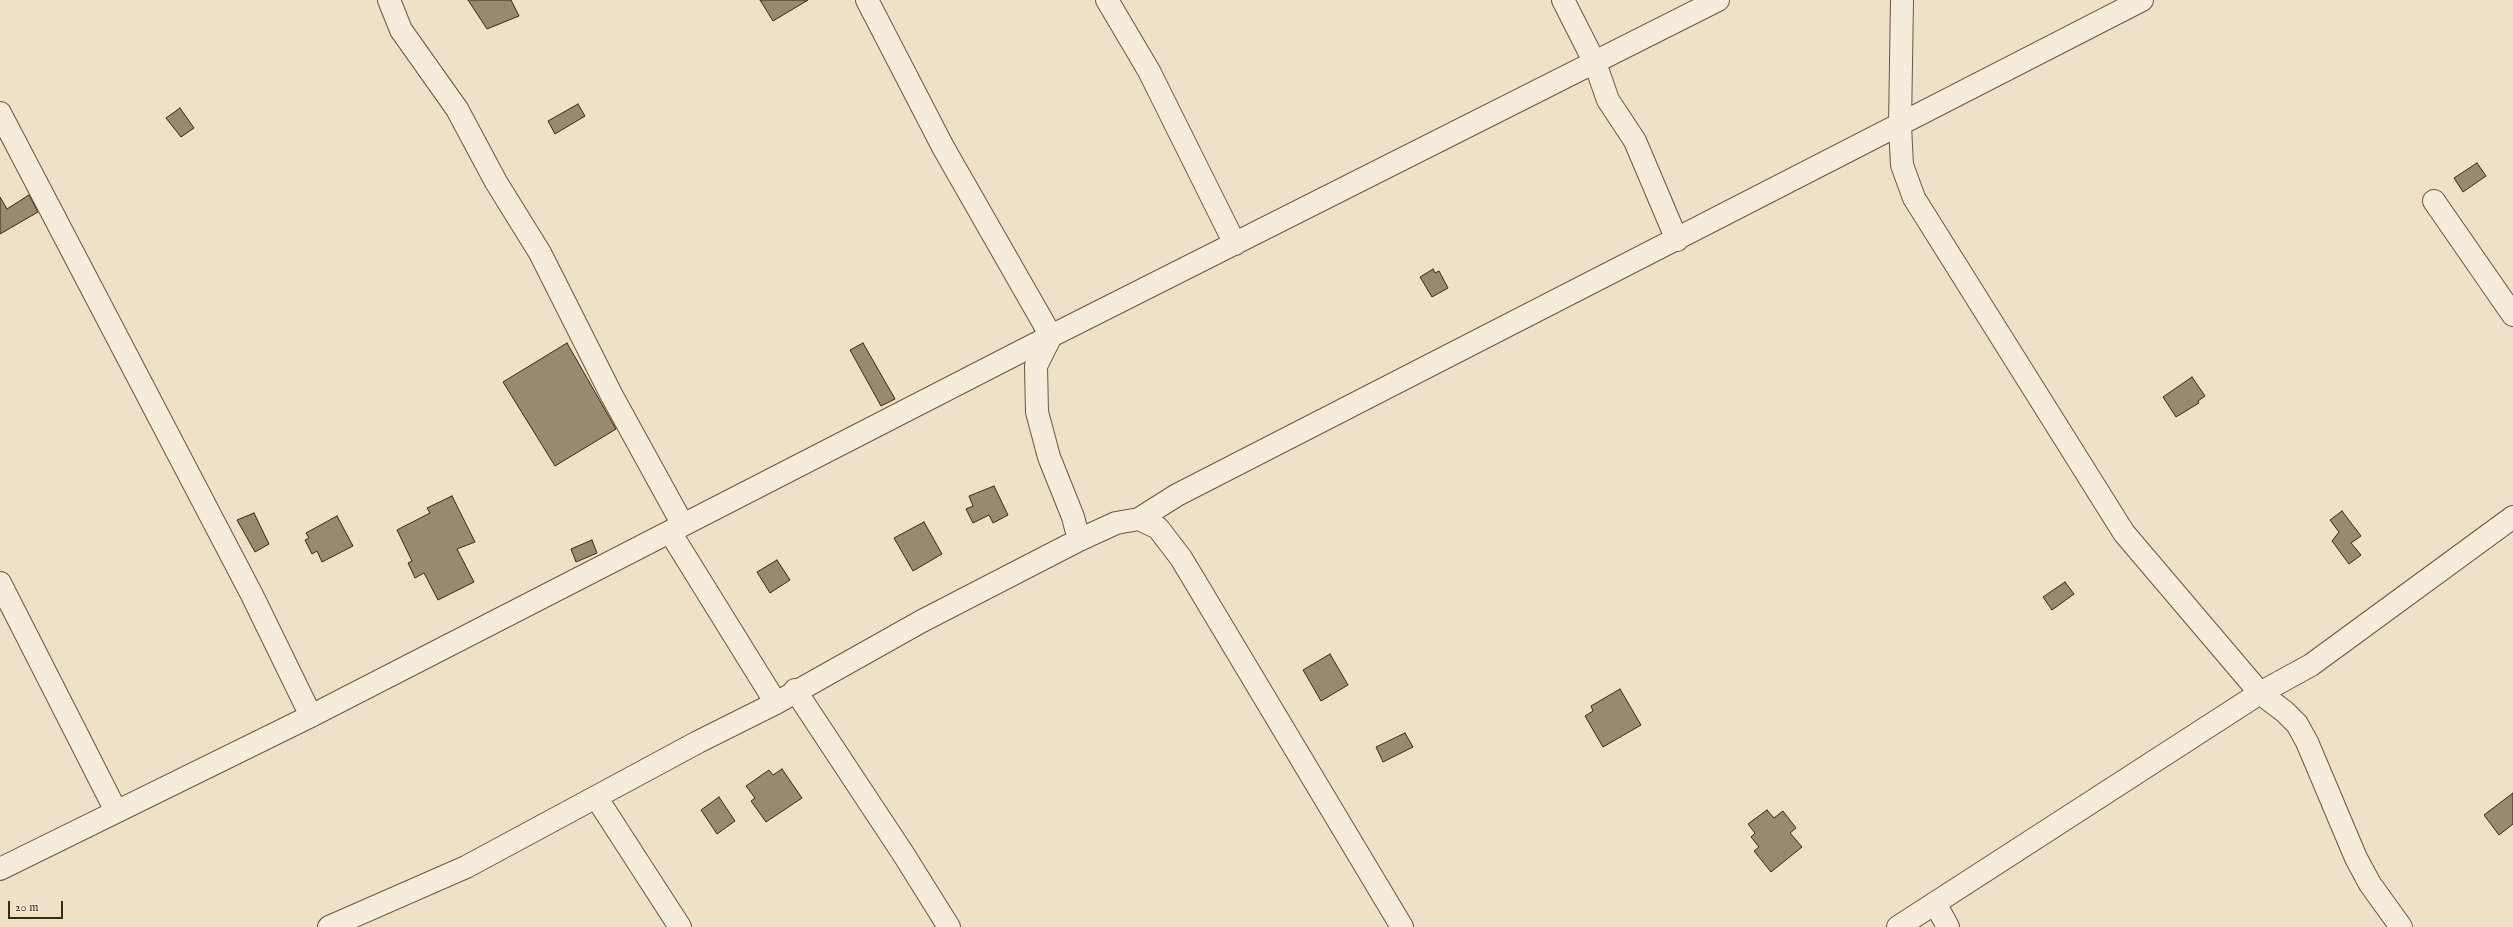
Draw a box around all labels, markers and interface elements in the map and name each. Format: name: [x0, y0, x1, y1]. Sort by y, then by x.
scale bar: [10, 893, 65, 919]
text: 20 m: [15, 900, 38, 915]

